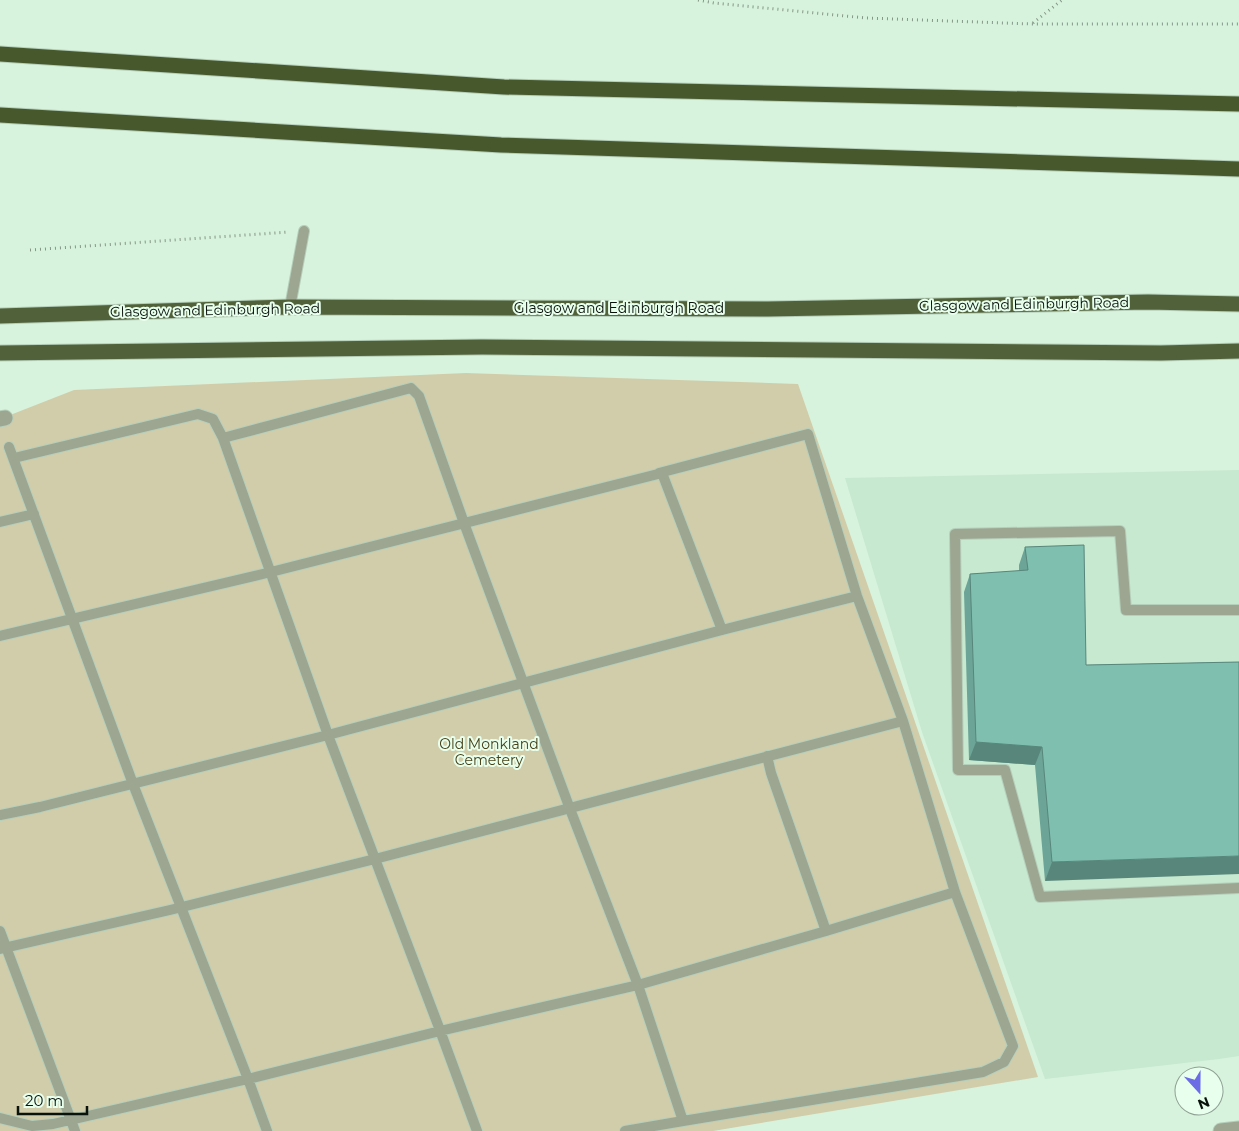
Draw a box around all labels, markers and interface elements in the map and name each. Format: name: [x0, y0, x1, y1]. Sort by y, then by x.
street label: Glasgow and Edinburgh Road: [919, 293, 1129, 315]
street label: Glasgow and Edinburgh Road: [110, 299, 320, 321]
street label: Glasgow and Edinburgh Road: [514, 299, 724, 317]
park label: Old Monkland Cemetery: [439, 735, 539, 769]
north arrow: [1174, 1066, 1224, 1116]
scale bar: [18, 1084, 86, 1116]
text: 20 m: [25, 1091, 63, 1110]
text: N: [1195, 1093, 1212, 1114]

